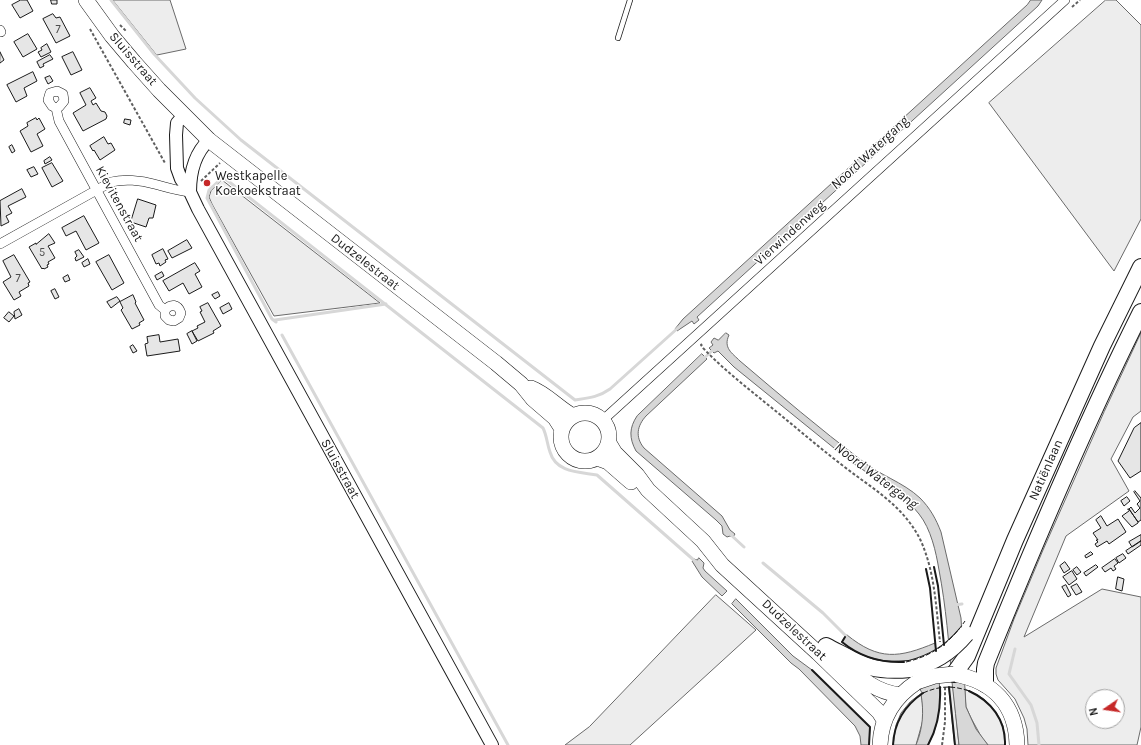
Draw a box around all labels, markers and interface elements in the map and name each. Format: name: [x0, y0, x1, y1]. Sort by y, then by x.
house number: 7: [55, 23, 61, 37]
street label: Sluisstraat: [106, 29, 160, 89]
water label: Noord Watergang: [828, 113, 912, 193]
street label: Kievitenstraat: [92, 164, 146, 244]
place label: Westkapelle Koekoekstraat: [215, 168, 301, 199]
marker: Westkapelle Koekoekstraat: [202, 178, 212, 188]
street label: Vierwindenweg: [752, 197, 828, 269]
street label: Dudzelestraat: [328, 230, 402, 294]
house number: 5: [39, 246, 45, 260]
house number: 7: [15, 272, 21, 286]
street label: Sluisstraat: [317, 436, 363, 502]
street label: Natiënlaan: [1026, 437, 1066, 503]
water label: Noord Watergang: [831, 439, 921, 513]
street label: Dudzelestraat: [758, 596, 830, 664]
north arrow: [1085, 689, 1125, 729]
text: N: [1087, 706, 1101, 717]

